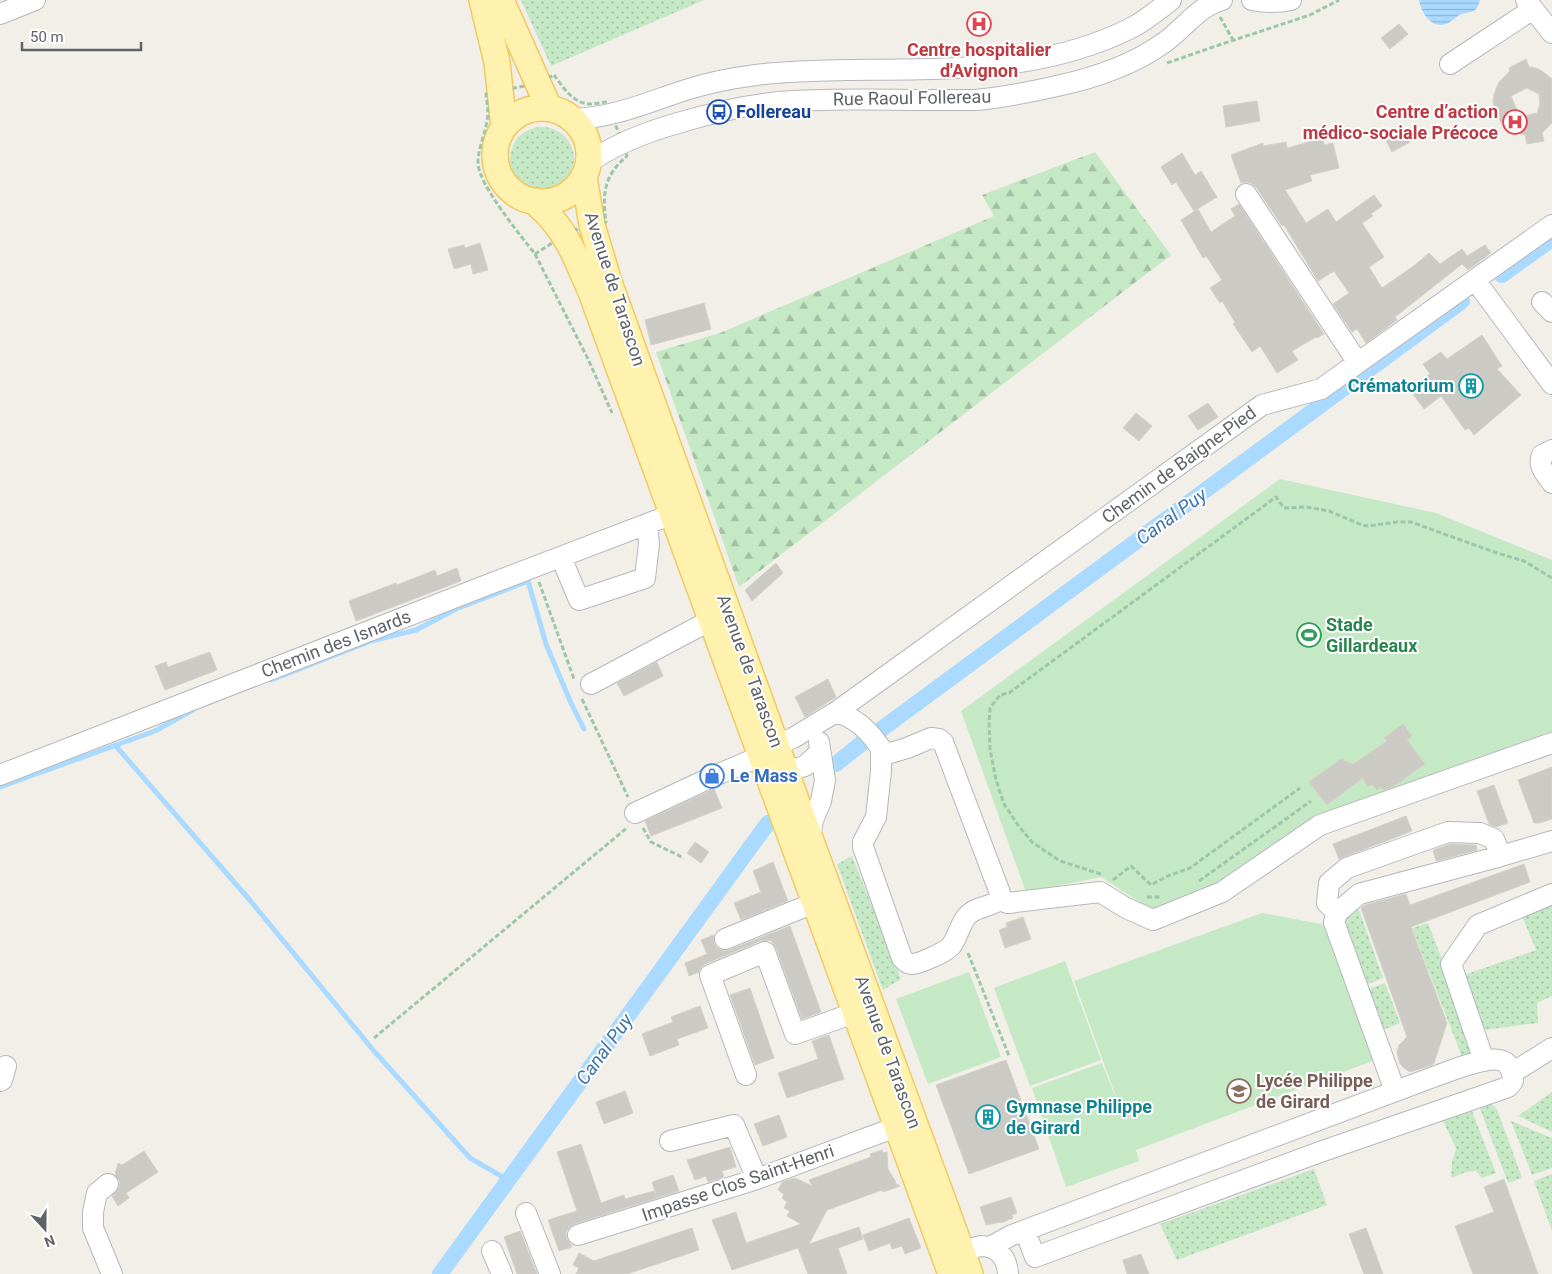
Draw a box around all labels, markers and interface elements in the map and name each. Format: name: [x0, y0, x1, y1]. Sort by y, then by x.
hospital icon: Centre hospitalier d'Avignon: [966, 11, 992, 37]
scale bar: [22, 20, 141, 52]
text: 50 m: [30, 28, 64, 46]
place label: Centre hospitalier d'Avignon: [907, 39, 1052, 81]
street label: Rue Raoul Follereau: [833, 86, 991, 109]
bus stop icon: Follereau: [706, 99, 732, 125]
place label: Follereau: [736, 101, 811, 122]
place label: Centre d’action médico-sociale Précoce: [1303, 101, 1498, 143]
hospital icon: Centre d’action médico-sociale Précoce: [1502, 109, 1528, 135]
street label: Avenue de Tarascon: [581, 209, 650, 369]
building icon: Crématorium: [1458, 373, 1484, 399]
place label: Crématorium: [1348, 375, 1454, 396]
street label: Chemin de Baigne-Pied: [1098, 402, 1260, 528]
water label: Canal Puy: [1131, 482, 1212, 550]
street label: Avenue de Tarascon: [713, 592, 788, 750]
street label: Chemin des Isnards: [258, 605, 414, 682]
place label: Stade Gillardeaux: [1326, 614, 1418, 656]
sports icon: Stade Gillardeaux: [1296, 622, 1322, 648]
shop icon: Le Mass: [699, 763, 725, 789]
place label: Le Mass: [730, 765, 798, 786]
street label: Avenue de Tarascon: [851, 973, 926, 1131]
water label: Canal Puy: [571, 1008, 639, 1089]
place label: Lycée Philippe de Girard: [1256, 1070, 1373, 1112]
school or university icon: Lycée Philippe de Girard: [1226, 1078, 1252, 1104]
place label: Gymnase Philippe de Girard: [1006, 1096, 1152, 1138]
building icon: Gymnase Philippe de Girard: [975, 1104, 1001, 1130]
street label: Impasse Clos Saint-Henri: [639, 1140, 837, 1225]
north arrow: [20, 1204, 70, 1254]
text: N: [42, 1232, 57, 1250]

